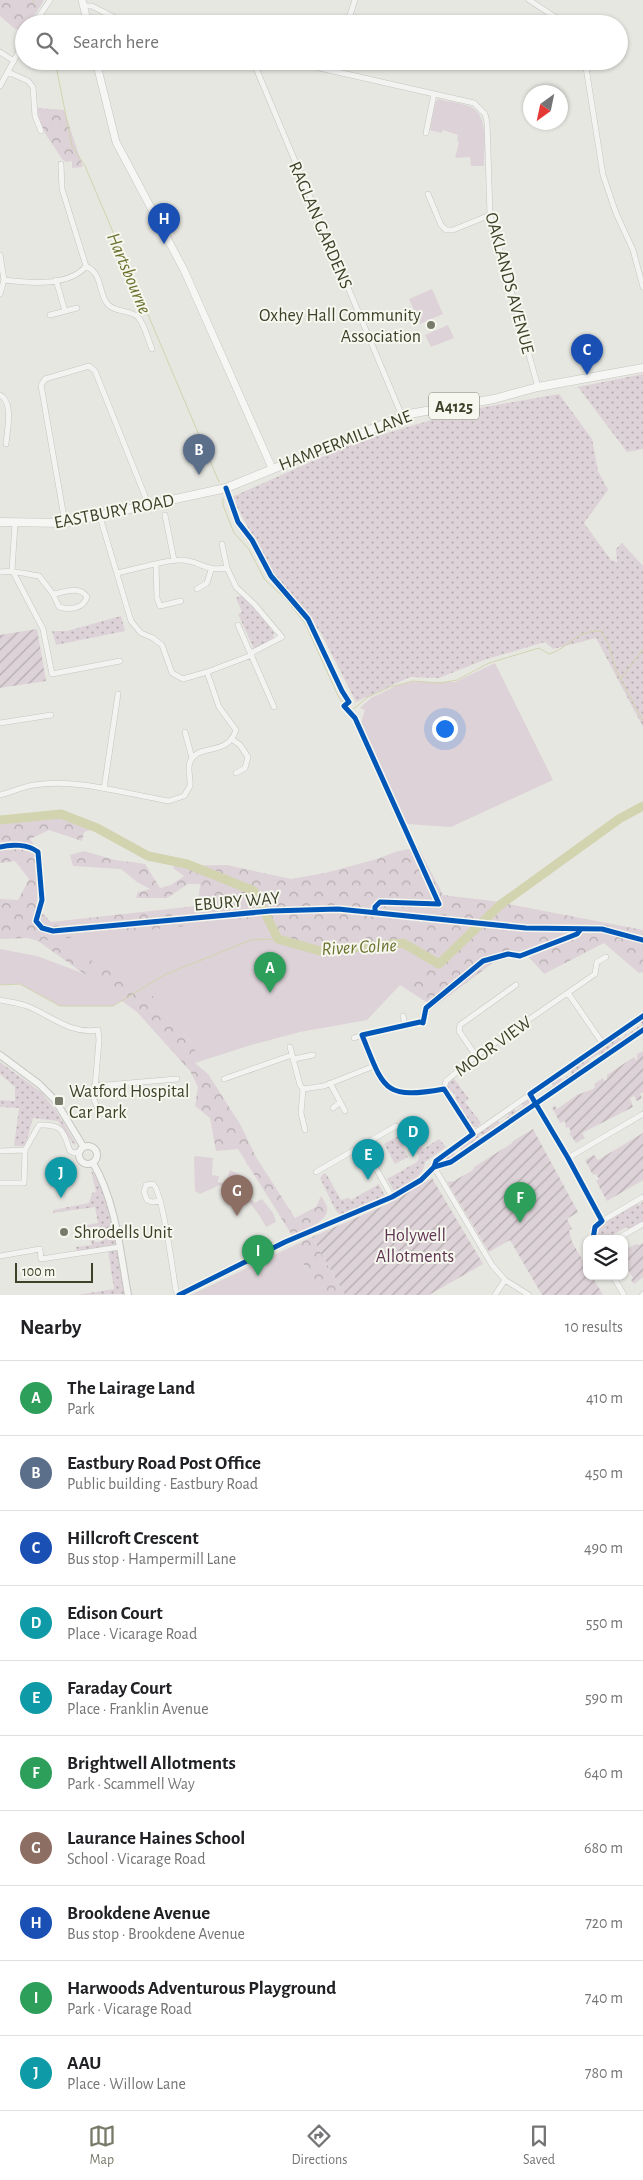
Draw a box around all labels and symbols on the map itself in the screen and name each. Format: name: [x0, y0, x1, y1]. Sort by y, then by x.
north arrow: [523, 85, 568, 130]
street label: RAGLAN GARDENS: [285, 159, 355, 292]
pin: H: [148, 203, 180, 244]
street label: OAKLANDS AVENUE: [481, 211, 537, 356]
water label: Hartsbourne: [103, 230, 154, 317]
place label: Oxhey Hall Community Association: [259, 307, 421, 346]
marker: Oxhey Hall Community Association: [425, 319, 437, 331]
pin: C: [571, 334, 603, 375]
road number: A4125: [429, 392, 479, 420]
street label: HAMPERMILL LANE: [276, 407, 415, 475]
pin: B: [183, 434, 215, 475]
street label: EASTBURY ROAD: [53, 492, 176, 532]
your location: [432, 716, 458, 742]
street label: EBURY WAY: [193, 889, 281, 915]
water label: River Colne: [321, 936, 397, 959]
pin: A: [254, 952, 286, 993]
street label: MOOR VIEW: [452, 1013, 535, 1080]
place label: Watford Hospital Car Park: [69, 1083, 190, 1122]
marker: Watford Hospital Car Park: [53, 1095, 65, 1107]
pin: D: [397, 1116, 429, 1157]
pin: E: [352, 1139, 384, 1180]
pin: J: [45, 1157, 77, 1198]
pin: G: [221, 1175, 253, 1216]
pin: F: [504, 1182, 536, 1223]
place label: Shrodells Unit: [74, 1224, 173, 1242]
marker: Shrodells Unit: [58, 1226, 70, 1238]
park label: Holywell Allotments: [376, 1227, 454, 1266]
pin: I: [242, 1235, 274, 1276]
scale bar: [15, 1260, 92, 1283]

